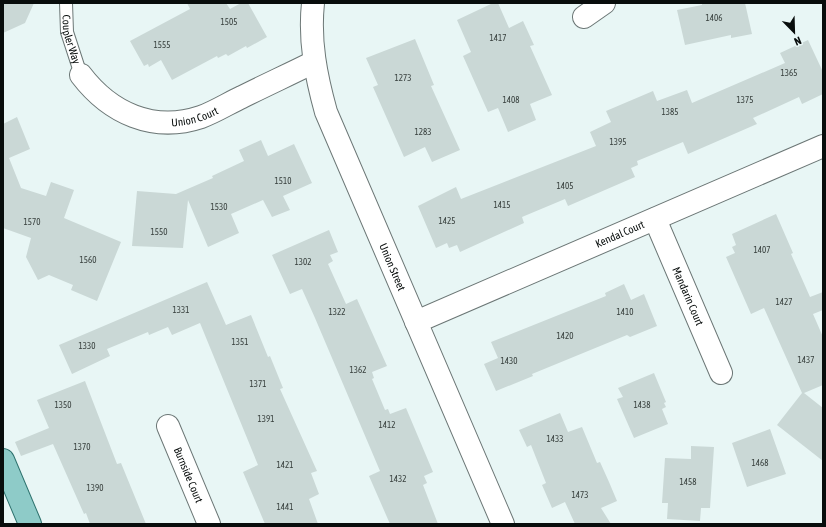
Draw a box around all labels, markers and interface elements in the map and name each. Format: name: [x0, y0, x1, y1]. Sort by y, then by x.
north arrow: [774, 12, 814, 52]
house number: 1406: [706, 13, 722, 23]
street label: Coupler Way: [60, 14, 83, 66]
house number: 1505: [221, 17, 237, 27]
house number: 1417: [490, 33, 506, 43]
text: N: [793, 34, 803, 48]
house number: 1555: [154, 40, 170, 50]
house number: 1365: [781, 68, 797, 78]
house number: 1273: [395, 73, 411, 83]
house number: 1408: [503, 95, 519, 105]
house number: 1375: [737, 95, 753, 105]
street label: Union Court: [171, 104, 220, 129]
house number: 1385: [662, 107, 678, 117]
house number: 1283: [415, 127, 431, 137]
house number: 1395: [610, 137, 626, 147]
house number: 1510: [275, 176, 291, 186]
house number: 1405: [557, 181, 573, 191]
house number: 1415: [494, 200, 510, 210]
house number: 1530: [211, 202, 227, 212]
house number: 1425: [439, 216, 455, 226]
house number: 1570: [24, 217, 40, 227]
street label: Kendal Court: [593, 218, 646, 250]
house number: 1550: [151, 227, 167, 237]
street label: Union Street: [377, 241, 408, 292]
house number: 1407: [754, 245, 770, 255]
house number: 1560: [80, 255, 96, 265]
house number: 1302: [295, 257, 311, 267]
street label: Mandarin Court: [670, 265, 706, 327]
house number: 1427: [776, 297, 792, 307]
house number: 1331: [173, 305, 189, 315]
house number: 1322: [329, 307, 345, 317]
house number: 1410: [617, 307, 633, 317]
house number: 1420: [557, 331, 573, 341]
house number: 1351: [232, 337, 248, 347]
house number: 1330: [79, 341, 95, 351]
house number: 1437: [798, 355, 814, 365]
house number: 1430: [501, 356, 517, 366]
house number: 1362: [350, 365, 366, 375]
house number: 1371: [250, 379, 266, 389]
house number: 1350: [55, 400, 71, 410]
house number: 1438: [634, 400, 650, 410]
house number: 1391: [258, 414, 274, 424]
house number: 1412: [379, 420, 395, 430]
house number: 1433: [547, 434, 563, 444]
house number: 1370: [74, 442, 90, 452]
street label: Burnside Court: [172, 445, 205, 504]
house number: 1468: [752, 458, 768, 468]
house number: 1421: [277, 460, 293, 470]
house number: 1432: [390, 474, 406, 484]
house number: 1458: [680, 477, 696, 487]
house number: 1390: [87, 483, 103, 493]
house number: 1473: [572, 490, 588, 500]
house number: 1441: [277, 502, 293, 512]

